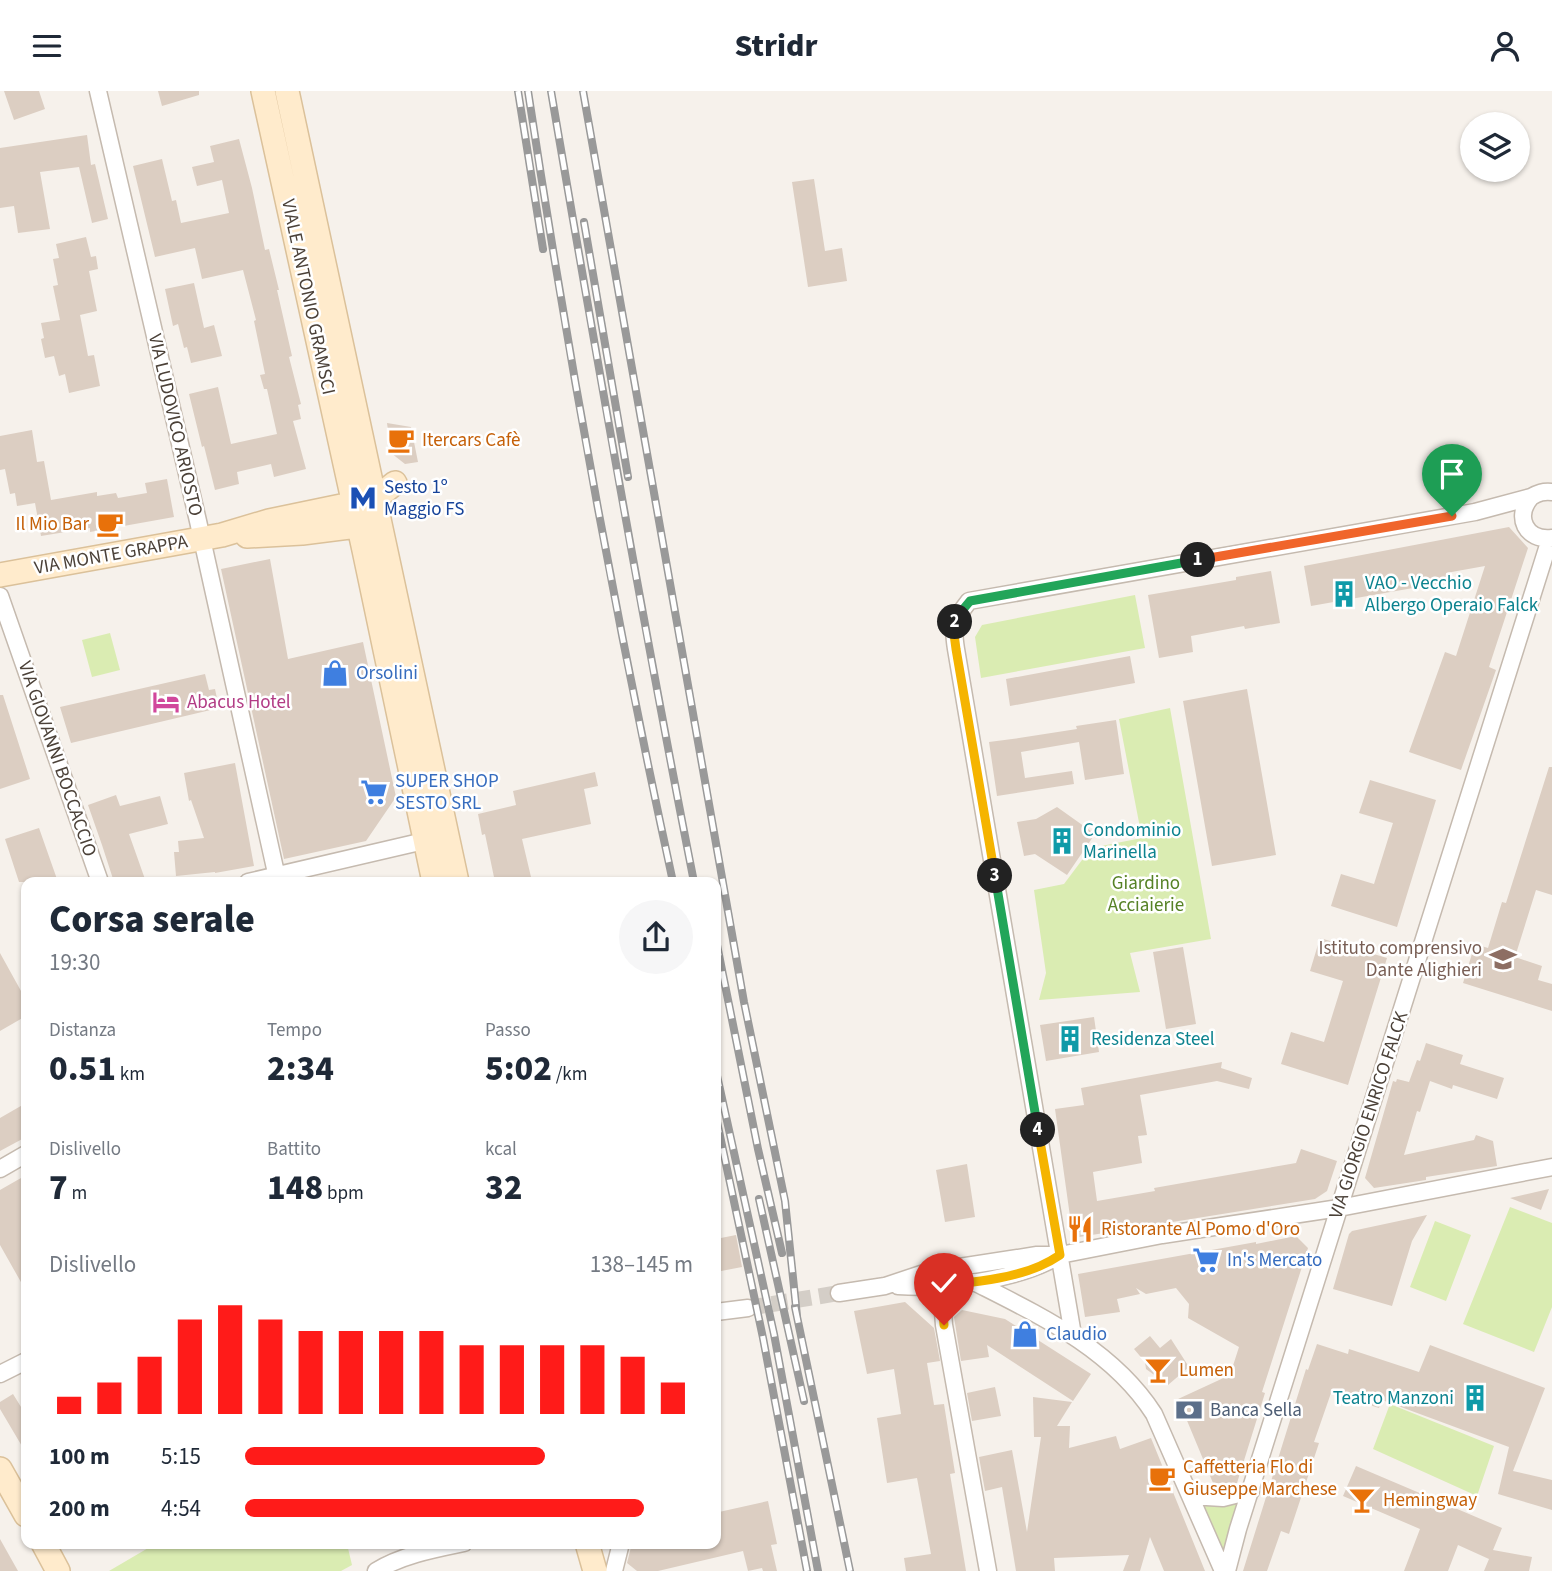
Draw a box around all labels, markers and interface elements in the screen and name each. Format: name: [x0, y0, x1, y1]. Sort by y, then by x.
text: Stridr: [734, 23, 818, 69]
icon: menu: [28, 27, 66, 65]
icon: person: [1486, 27, 1524, 65]
map controls: [1460, 112, 1530, 182]
button: layers: [1460, 112, 1530, 182]
street label: VIALE ANTONIO GRAMSCI: [274, 197, 342, 397]
street label: VIA LUDOVICO ARIOSTO: [141, 331, 209, 519]
cafe icon: Itercars Cafè: [386, 425, 416, 455]
place label: Itercars Cafè: [422, 427, 521, 454]
pin: [1422, 444, 1482, 516]
icon: arrive: [1433, 455, 1471, 493]
place label: Sesto 1º Maggio FS: [384, 474, 464, 523]
metro station icon: Sesto 1º Maggio FS: [348, 483, 378, 513]
cafe icon: Il Mio Bar: [95, 509, 125, 539]
place label: Il Mio Bar: [15, 511, 89, 538]
street label: VIA MONTE GRAPPA: [32, 528, 191, 582]
pin: 1: [1180, 543, 1216, 577]
text: 1: [1192, 546, 1203, 573]
place label: VAO - Vecchio Albergo Operaio Falck: [1365, 570, 1539, 619]
building icon: VAO - Vecchio Albergo Operaio Falck: [1329, 579, 1359, 609]
pin: 2: [937, 605, 972, 639]
text: 2: [949, 608, 960, 635]
street label: VIA GIOVANNI BOCCACCIO: [11, 658, 103, 860]
shop icon: Orsolini: [320, 658, 350, 688]
place label: Orsolini: [356, 660, 418, 687]
hotel icon: Abacus Hotel: [151, 687, 181, 717]
place label: Abacus Hotel: [187, 689, 291, 716]
place label: SUPER SHOP SESTO SRL: [395, 768, 499, 817]
supermarket icon: SUPER SHOP SESTO SRL: [359, 777, 389, 807]
place label: Condominio Marinella: [1083, 817, 1181, 866]
building icon: Condominio Marinella: [1047, 826, 1077, 856]
pin: 3: [978, 859, 1012, 893]
text: 3: [989, 862, 1000, 889]
park label: Giardino Acciaierie: [1108, 870, 1184, 919]
text: Corsa serale: [49, 893, 255, 947]
button: share: [619, 900, 693, 974]
place label: Istituto comprensivo Dante Alighieri: [1318, 935, 1482, 984]
school or university icon: Istituto comprensivo Dante Alighieri: [1488, 944, 1518, 974]
text: 19:30: [49, 946, 100, 979]
street label: VIA GIORGIO ENRICO FALCK: [1323, 1008, 1415, 1222]
text: Distanza: [49, 1017, 116, 1044]
text: Tempo: [267, 1017, 322, 1044]
text: Passo: [485, 1017, 531, 1044]
building icon: Residenza Steel: [1055, 1024, 1085, 1054]
place label: Residenza Steel: [1091, 1026, 1215, 1053]
text: 0.51: [49, 1044, 116, 1094]
text: 2:34: [267, 1044, 334, 1094]
text: 5:02: [485, 1044, 552, 1094]
text: km: [116, 1061, 145, 1088]
text: /km: [552, 1061, 588, 1088]
pin: 4: [1020, 1112, 1056, 1147]
text: 4: [1032, 1116, 1043, 1143]
text: Dislivello: [49, 1136, 121, 1163]
text: Battito: [267, 1136, 321, 1163]
text: kcal: [485, 1136, 517, 1163]
text: 7: [49, 1163, 68, 1213]
text: 148: [267, 1163, 323, 1213]
text: 32: [485, 1163, 522, 1213]
text: m: [68, 1180, 87, 1207]
text: bpm: [323, 1180, 364, 1207]
restaurant icon: Ristorante Al Pomo d'Oro: [1065, 1214, 1095, 1244]
place label: Ristorante Al Pomo d'Oro: [1101, 1216, 1300, 1243]
supermarket icon: In's Mercato: [1191, 1245, 1221, 1275]
place label: In's Mercato: [1227, 1247, 1322, 1274]
text: Dislivello: [49, 1248, 136, 1281]
text: 138–145 m: [590, 1248, 693, 1281]
pin: [914, 1253, 974, 1325]
icon: check: [925, 1264, 963, 1302]
shop icon: Claudio: [1010, 1319, 1040, 1349]
place label: Claudio: [1046, 1321, 1107, 1348]
bar icon: Lumen: [1143, 1355, 1173, 1385]
place label: Lumen: [1179, 1357, 1234, 1384]
building icon: Teatro Manzoni: [1460, 1383, 1490, 1413]
place label: Teatro Manzoni: [1333, 1385, 1454, 1412]
bank icon: Banca Sella: [1174, 1395, 1204, 1425]
place label: Banca Sella: [1210, 1397, 1302, 1424]
text: 100 m: [49, 1440, 110, 1473]
text: 5:15: [161, 1440, 201, 1473]
place label: Caffetteria Flo di Giuseppe Marchese: [1183, 1454, 1337, 1503]
cafe icon: Caffetteria Flo di Giuseppe Marchese: [1147, 1463, 1177, 1493]
bar icon: Hemingway: [1347, 1485, 1377, 1515]
place label: Hemingway: [1383, 1487, 1477, 1514]
text: 200 m: [49, 1492, 110, 1525]
text: 4:54: [161, 1492, 201, 1525]

